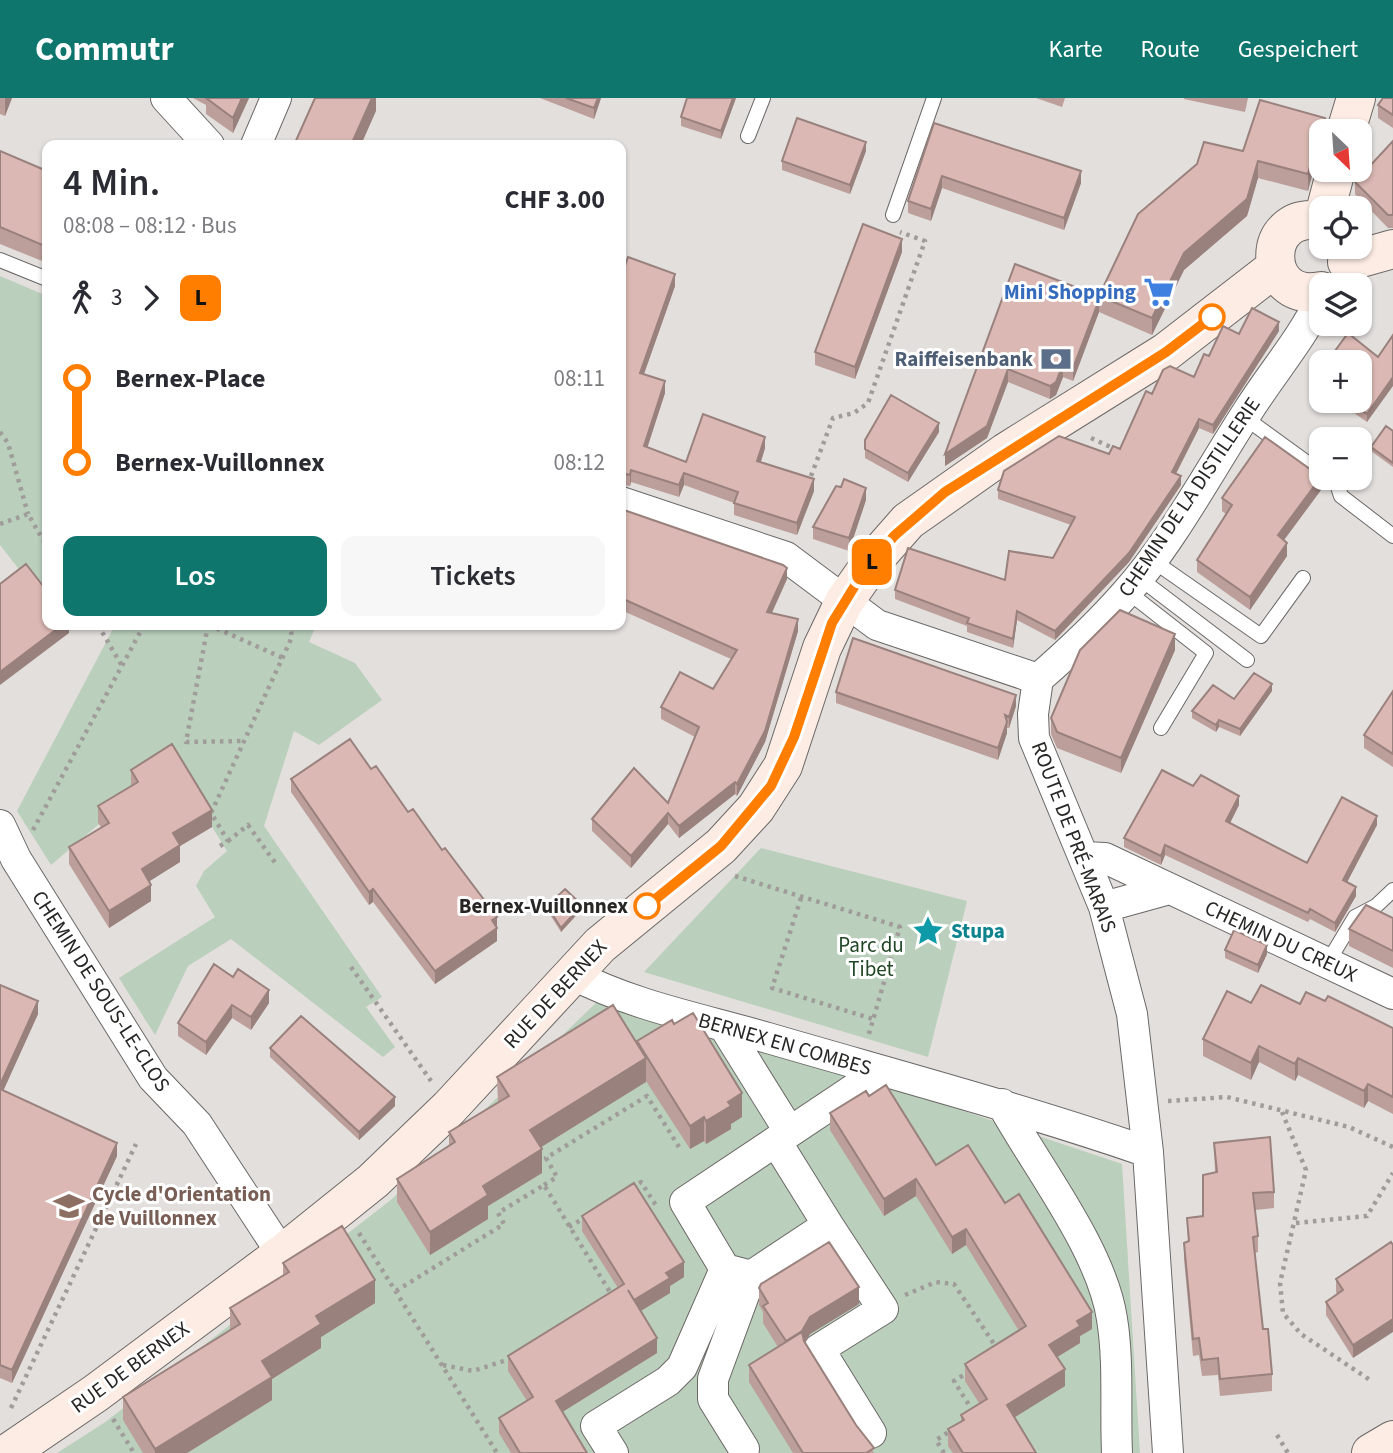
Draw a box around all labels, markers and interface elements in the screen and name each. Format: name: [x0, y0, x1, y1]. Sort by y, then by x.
text: Commutr: [35, 26, 174, 73]
text: Karte: [1049, 32, 1103, 67]
text: Route: [1141, 32, 1200, 67]
text: Gespeichert: [1238, 32, 1358, 67]
north arrow: [1309, 119, 1372, 182]
map controls: [1309, 119, 1372, 490]
text: 4 Min.: [63, 156, 160, 210]
text: CHF 3.00: [505, 181, 605, 218]
button: locate: [1309, 196, 1372, 259]
text: 08:08 – 08:12 · Bus: [63, 209, 237, 242]
button: layers: [1309, 273, 1372, 336]
supermarket icon: Mini Shopping: [1142, 275, 1176, 309]
place label: Mini Shopping: [1004, 277, 1136, 307]
icon: walk: [63, 279, 101, 317]
icon: forward: [132, 279, 170, 317]
text: L: [194, 280, 207, 315]
text: 3: [111, 281, 122, 314]
unlabelled marker: [1199, 304, 1225, 330]
bank icon: Raiffeisenbank: [1039, 342, 1073, 376]
place label: Raiffeisenbank: [895, 344, 1033, 374]
button: +: [1309, 350, 1372, 413]
text: Bernex-Place: [115, 360, 266, 397]
text: 08:11: [554, 362, 605, 395]
street label: CHEMIN DE LA DISTILLERIE: [1111, 391, 1267, 603]
button: −: [1309, 427, 1372, 490]
text: Bernex-Vuillonnex: [115, 444, 325, 481]
text: 08:12: [554, 446, 605, 479]
button: Los: [63, 536, 327, 616]
button: Tickets: [341, 536, 605, 616]
line badge: L: [849, 539, 895, 585]
text: L: [866, 544, 878, 579]
street label: ROUTE DE PRÉ-MARAIS: [1024, 737, 1124, 937]
street label: CHEMIN DE SOUS-LE-CLOS: [25, 884, 177, 1098]
place label: Bernex-Vuillonnex: [459, 891, 628, 921]
marker: Bernex-Vuillonnex: [634, 893, 660, 919]
street label: CHEMIN DU CREUX: [1200, 893, 1362, 990]
place icon: Stupa: [911, 914, 945, 948]
place label: Stupa: [951, 916, 1005, 946]
park label: Parc du Tibet: [838, 930, 904, 984]
street label: RUE DE BERNEX: [496, 933, 614, 1055]
street label: BERNEX EN COMBES: [695, 1005, 875, 1083]
place label: Cycle d'Orientation de Vuillonnex: [92, 1179, 271, 1233]
school or university icon: Cycle d'Orientation de Vuillonnex: [52, 1189, 86, 1223]
street label: RUE DE BERNEX: [65, 1314, 196, 1420]

